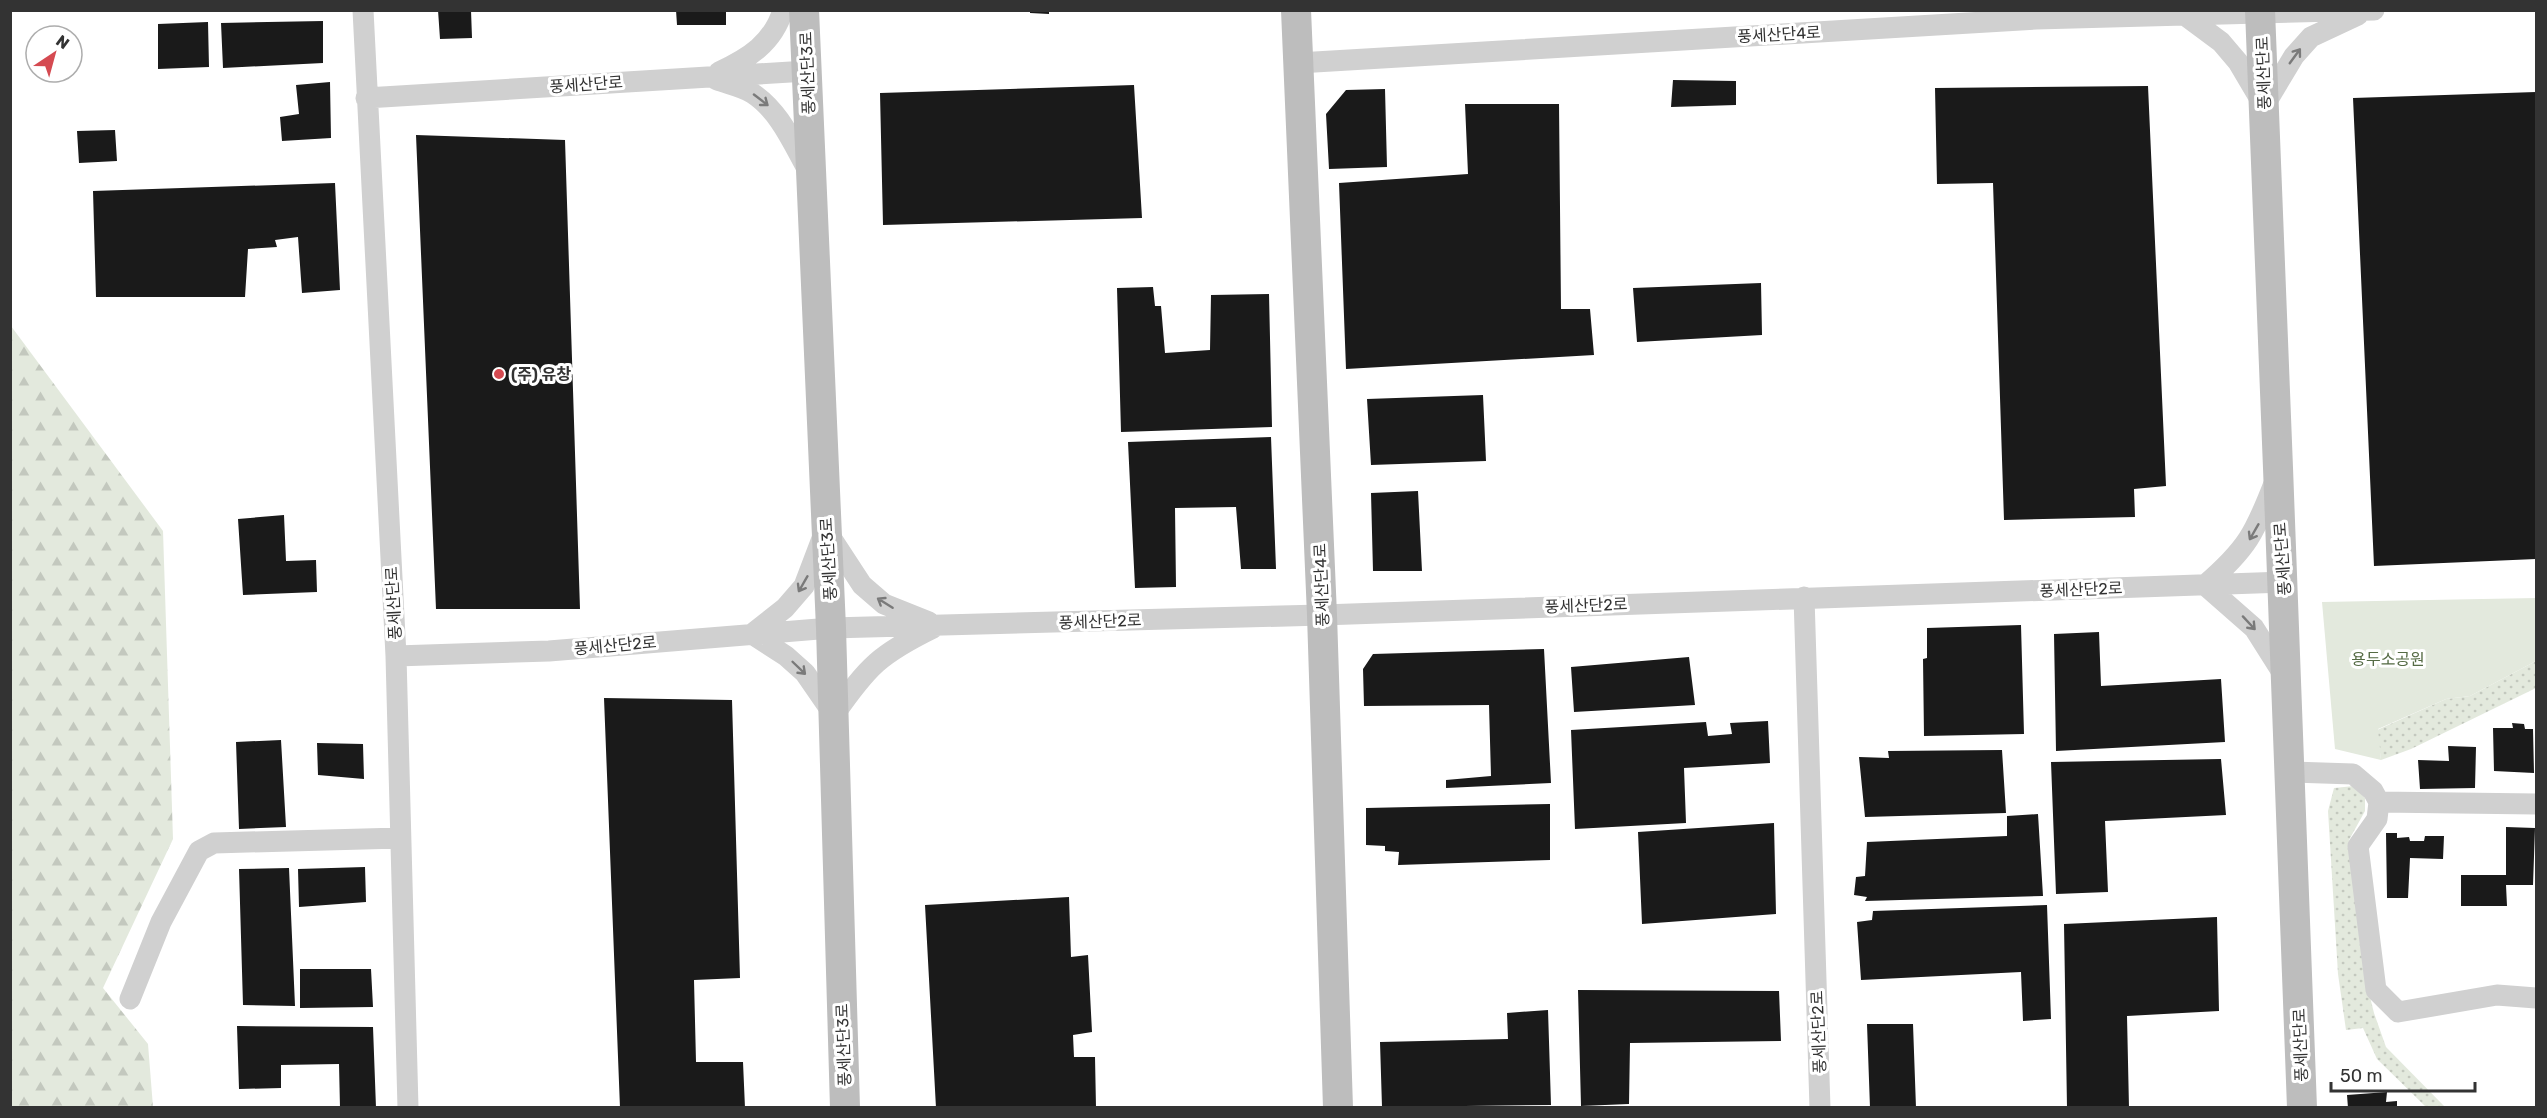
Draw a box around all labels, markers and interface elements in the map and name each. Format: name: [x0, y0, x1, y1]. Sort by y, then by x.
street label: 풍세산단4로: [1737, 23, 1822, 46]
north arrow: [24, 24, 84, 84]
text: N: [52, 31, 73, 53]
street label: 풍세산단3로: [797, 31, 818, 115]
street label: 풍세산단로: [2253, 36, 2274, 110]
one-way arrow: [2289, 49, 2301, 65]
street label: 풍세산단로: [549, 72, 624, 97]
one-way arrow: [753, 93, 769, 106]
place label: (주) 유창: [511, 365, 571, 384]
marker: (주) 유창: [492, 367, 506, 381]
street label: 풍세산단3로: [817, 517, 840, 601]
street label: 풍세산단로: [2270, 521, 2295, 596]
one-way arrow: [2248, 523, 2260, 540]
street label: 풍세산단4로: [1311, 543, 1332, 627]
street label: 풍세산단로: [382, 565, 405, 640]
one-way arrow: [797, 575, 809, 592]
street label: 풍세산단2로: [2039, 579, 2123, 600]
street label: 풍세산단2로: [1544, 595, 1628, 616]
one-way arrow: [877, 596, 894, 608]
street label: 풍세산단2로: [1058, 611, 1142, 632]
one-way arrow: [2242, 616, 2256, 631]
street label: 풍세산단2로: [573, 632, 657, 659]
park label: 용두소공원: [2351, 650, 2425, 669]
one-way arrow: [791, 661, 806, 675]
street label: 풍세산단2로: [1808, 990, 1829, 1074]
street label: 풍세산단3로: [833, 1003, 854, 1087]
street label: 풍세산단로: [2290, 1008, 2311, 1082]
scale bar: [2331, 1055, 2475, 1093]
text: 50 m: [2340, 1065, 2383, 1087]

